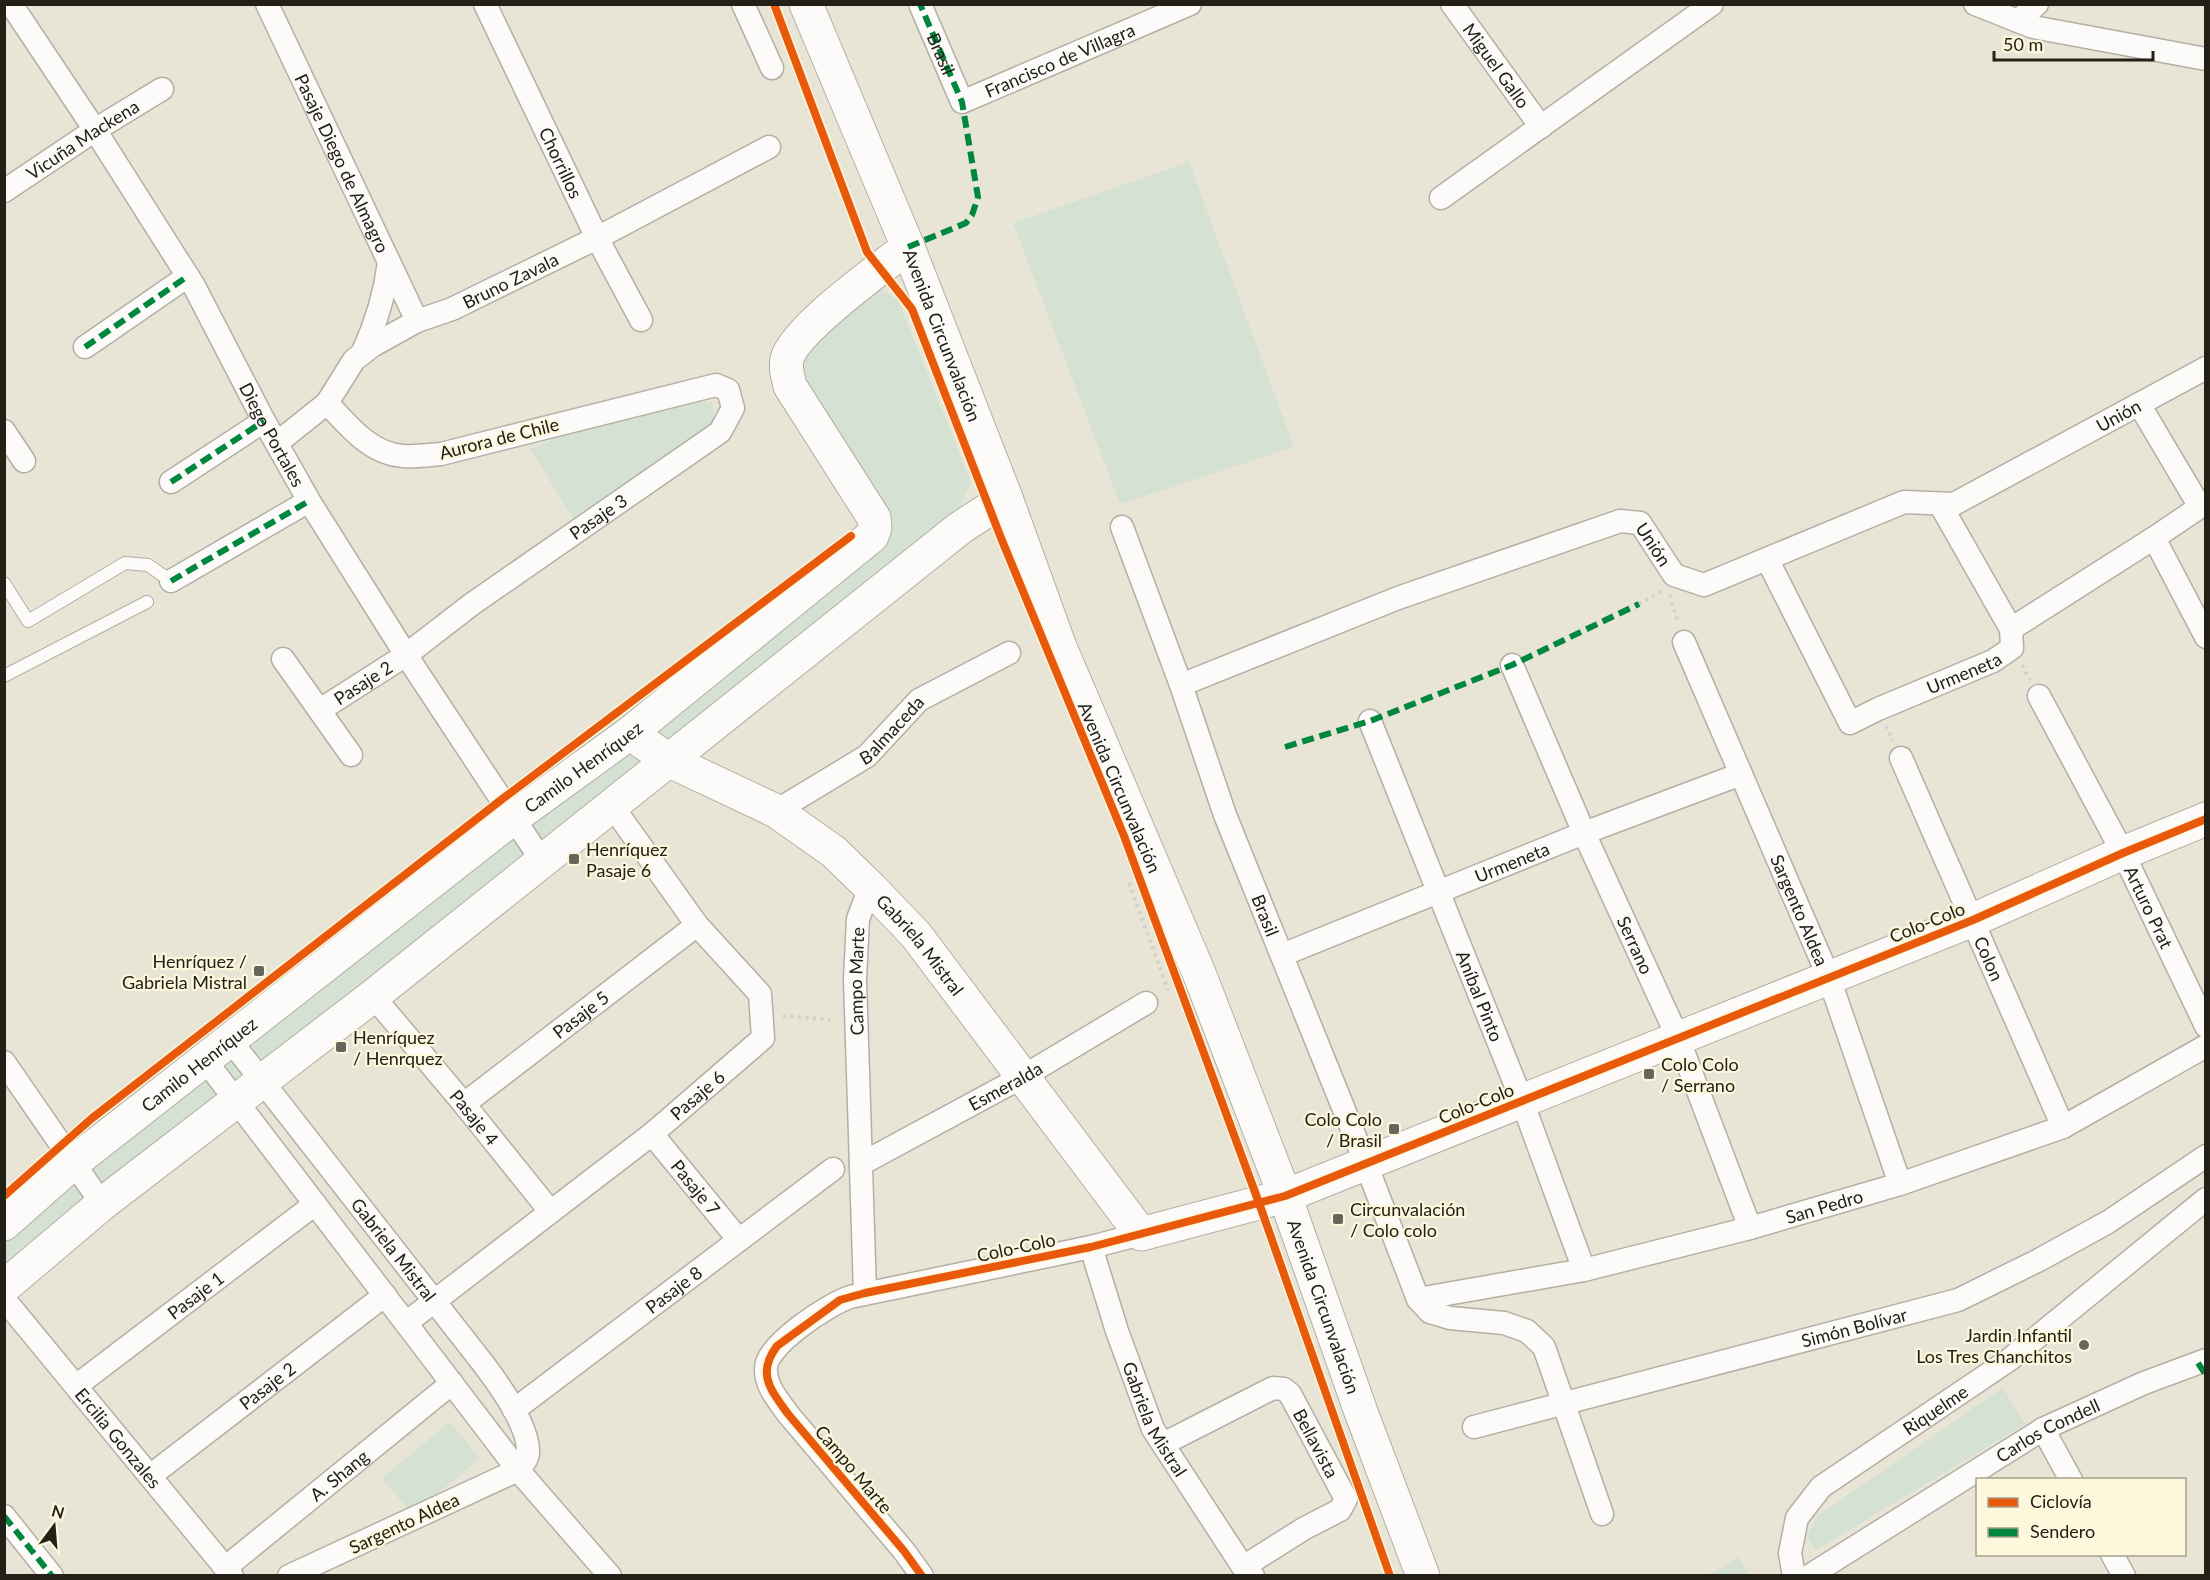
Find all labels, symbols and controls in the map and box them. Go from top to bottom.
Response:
street label: Francisco de Villagra [981,18,1138,102]
street label: Miguel Gallo [1458,19,1535,112]
scale bar [1994,24,2153,62]
street label: Brasil [923,29,960,78]
text: 50 m [2003,33,2043,55]
street label: Pasaje Diego de Almagro [290,70,394,256]
street label: Vicuña Mackena [22,95,143,184]
street label: Chorrillos [535,124,587,202]
street label: Avenida Circunvalación [899,245,986,424]
street label: Bruno Zavala [459,248,562,313]
street label: Diego Portales [235,379,310,491]
street label: Unión [2092,394,2145,436]
street label: Aurora de Chile [437,412,561,464]
street label: Pasaje 3 [565,489,631,544]
street label: Unión [1632,518,1676,570]
street label: Urmeneta [1923,648,2006,699]
street label: Pasaje 2 [330,656,396,709]
street label: Balmaceda [855,691,928,769]
street label: Avenida Circunvalación [1074,699,1166,876]
street label: Camilo Henríquez [520,717,647,817]
street label: Urmeneta [1471,837,1553,887]
place label: Henríquez Pasaje 6 [586,838,668,881]
street label: Sargento Aldea [1766,851,1833,969]
marker: Henríquez Pasaje 6 [567,852,581,866]
street label: Arturo Prat [2120,862,2178,952]
street label: Gabriela Mistral [872,890,969,1000]
street label: Brasil [1247,891,1284,939]
street label: Colo-Colo [1886,897,1968,947]
street label: Serrano [1613,912,1658,978]
street label: Campo Marte [844,926,869,1036]
street label: Colon [1970,933,2008,984]
street label: Aníbal Pinto [1452,947,1508,1045]
place label: Henríquez / Gabriela Mistral [122,950,247,993]
marker: Henríquez / Gabriela Mistral [252,964,266,978]
street label: Pasaje 5 [548,986,613,1043]
street label: Camilo Henríquez [137,1012,261,1116]
place label: Henríquez / Henrquez [353,1026,443,1069]
marker: Henríquez / Henrquez [334,1040,348,1054]
place label: Colo Colo / Serrano [1661,1053,1739,1096]
street label: Esmeralda [964,1057,1046,1115]
street label: Pasaje 6 [665,1065,729,1125]
marker: Colo Colo / Serrano [1642,1067,1656,1081]
street label: Colo-Colo [1435,1078,1517,1128]
street label: Pasaje 4 [445,1085,503,1149]
place label: Colo Colo / Brasil [1304,1108,1382,1151]
marker: Colo Colo / Brasil [1387,1122,1401,1136]
street label: Pasaje 7 [667,1155,725,1219]
street label: San Pedro [1783,1184,1865,1228]
street label: Gabriela Mistral [347,1193,441,1306]
place label: Circunvalación / Colo colo [1350,1198,1465,1241]
marker: Circunvalación / Colo colo [1331,1212,1345,1226]
street label: Avenida Circunvalación [1283,1216,1365,1397]
street label: Colo-Colo [975,1228,1057,1266]
street label: Pasaje 8 [641,1261,706,1318]
street label: Pasaje 1 [163,1267,228,1324]
street label: Simón Bolívar [1799,1303,1910,1352]
place label: Jardin Infantil Los Tres Chanchitos [1916,1324,2072,1367]
marker: Jardin Infantil Los Tres Chanchitos [2077,1338,2091,1352]
street label: Pasaje 2 [235,1357,300,1414]
street label: Gabriela Mistral [1118,1359,1192,1480]
street label: Riquelme [1898,1380,1972,1440]
street label: Ercilia Gonzales [71,1383,166,1493]
street label: Carlos Condell [1992,1394,2103,1467]
street label: Bellavista [1289,1405,1344,1481]
street label: Campo Marte [811,1420,897,1518]
street label: A. Shang [305,1445,373,1505]
legend [1976,1478,2186,1556]
street label: Sargento Aldea [345,1488,463,1558]
text: Ciclovía [2030,1490,2092,1512]
north arrow [24,1496,84,1556]
text: N [50,1500,67,1522]
text: Sendero [2030,1520,2095,1542]

